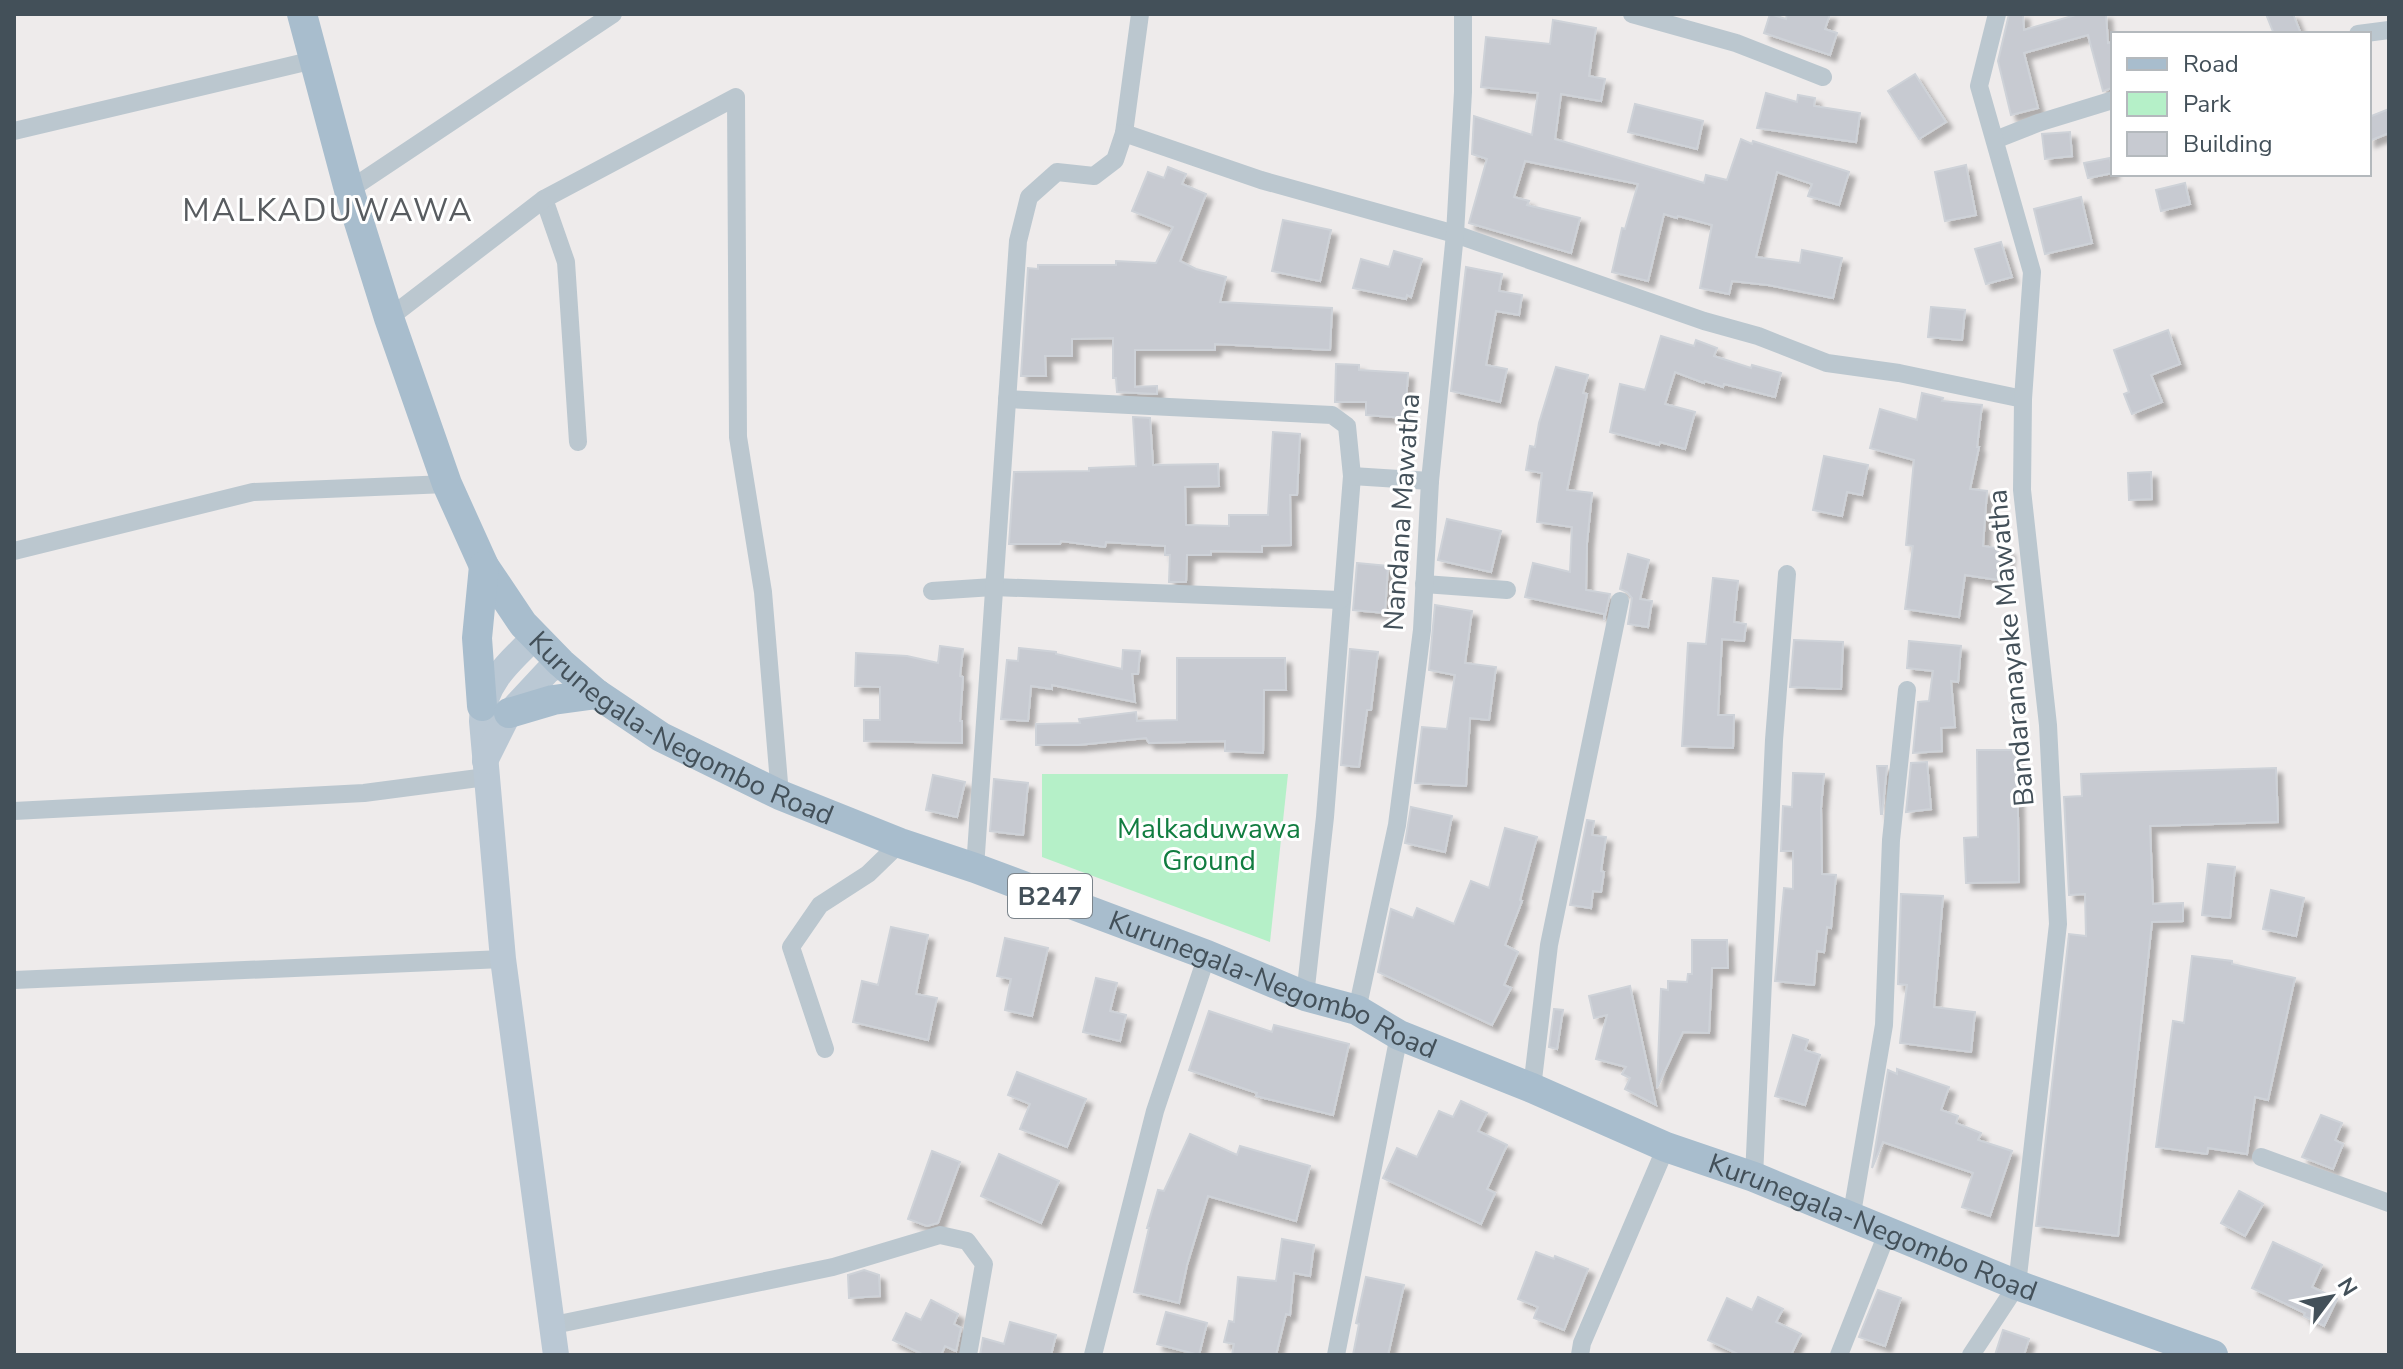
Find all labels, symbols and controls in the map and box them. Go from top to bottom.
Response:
legend [2111,32,2371,176]
text: Road [2183,48,2239,80]
text: Park [2183,88,2232,120]
text: Building [2183,128,2273,160]
district label: MALKADUWAWA [182,189,474,232]
street label: Nandana Mawatha [1375,392,1429,632]
street label: Bandaranayake Mawatha [1978,488,2044,808]
street label: Kurunegala-Negombo Road [520,623,839,835]
park label: Malkaduwawa Ground [1117,810,1301,880]
road number: B247 [1008,874,1092,918]
street label: Kurunegala-Negombo Road [1103,902,1442,1068]
street label: Kurunegala-Negombo Road [1703,1145,2042,1311]
north arrow [2291,1257,2371,1337]
text: N [2330,1272,2364,1302]

